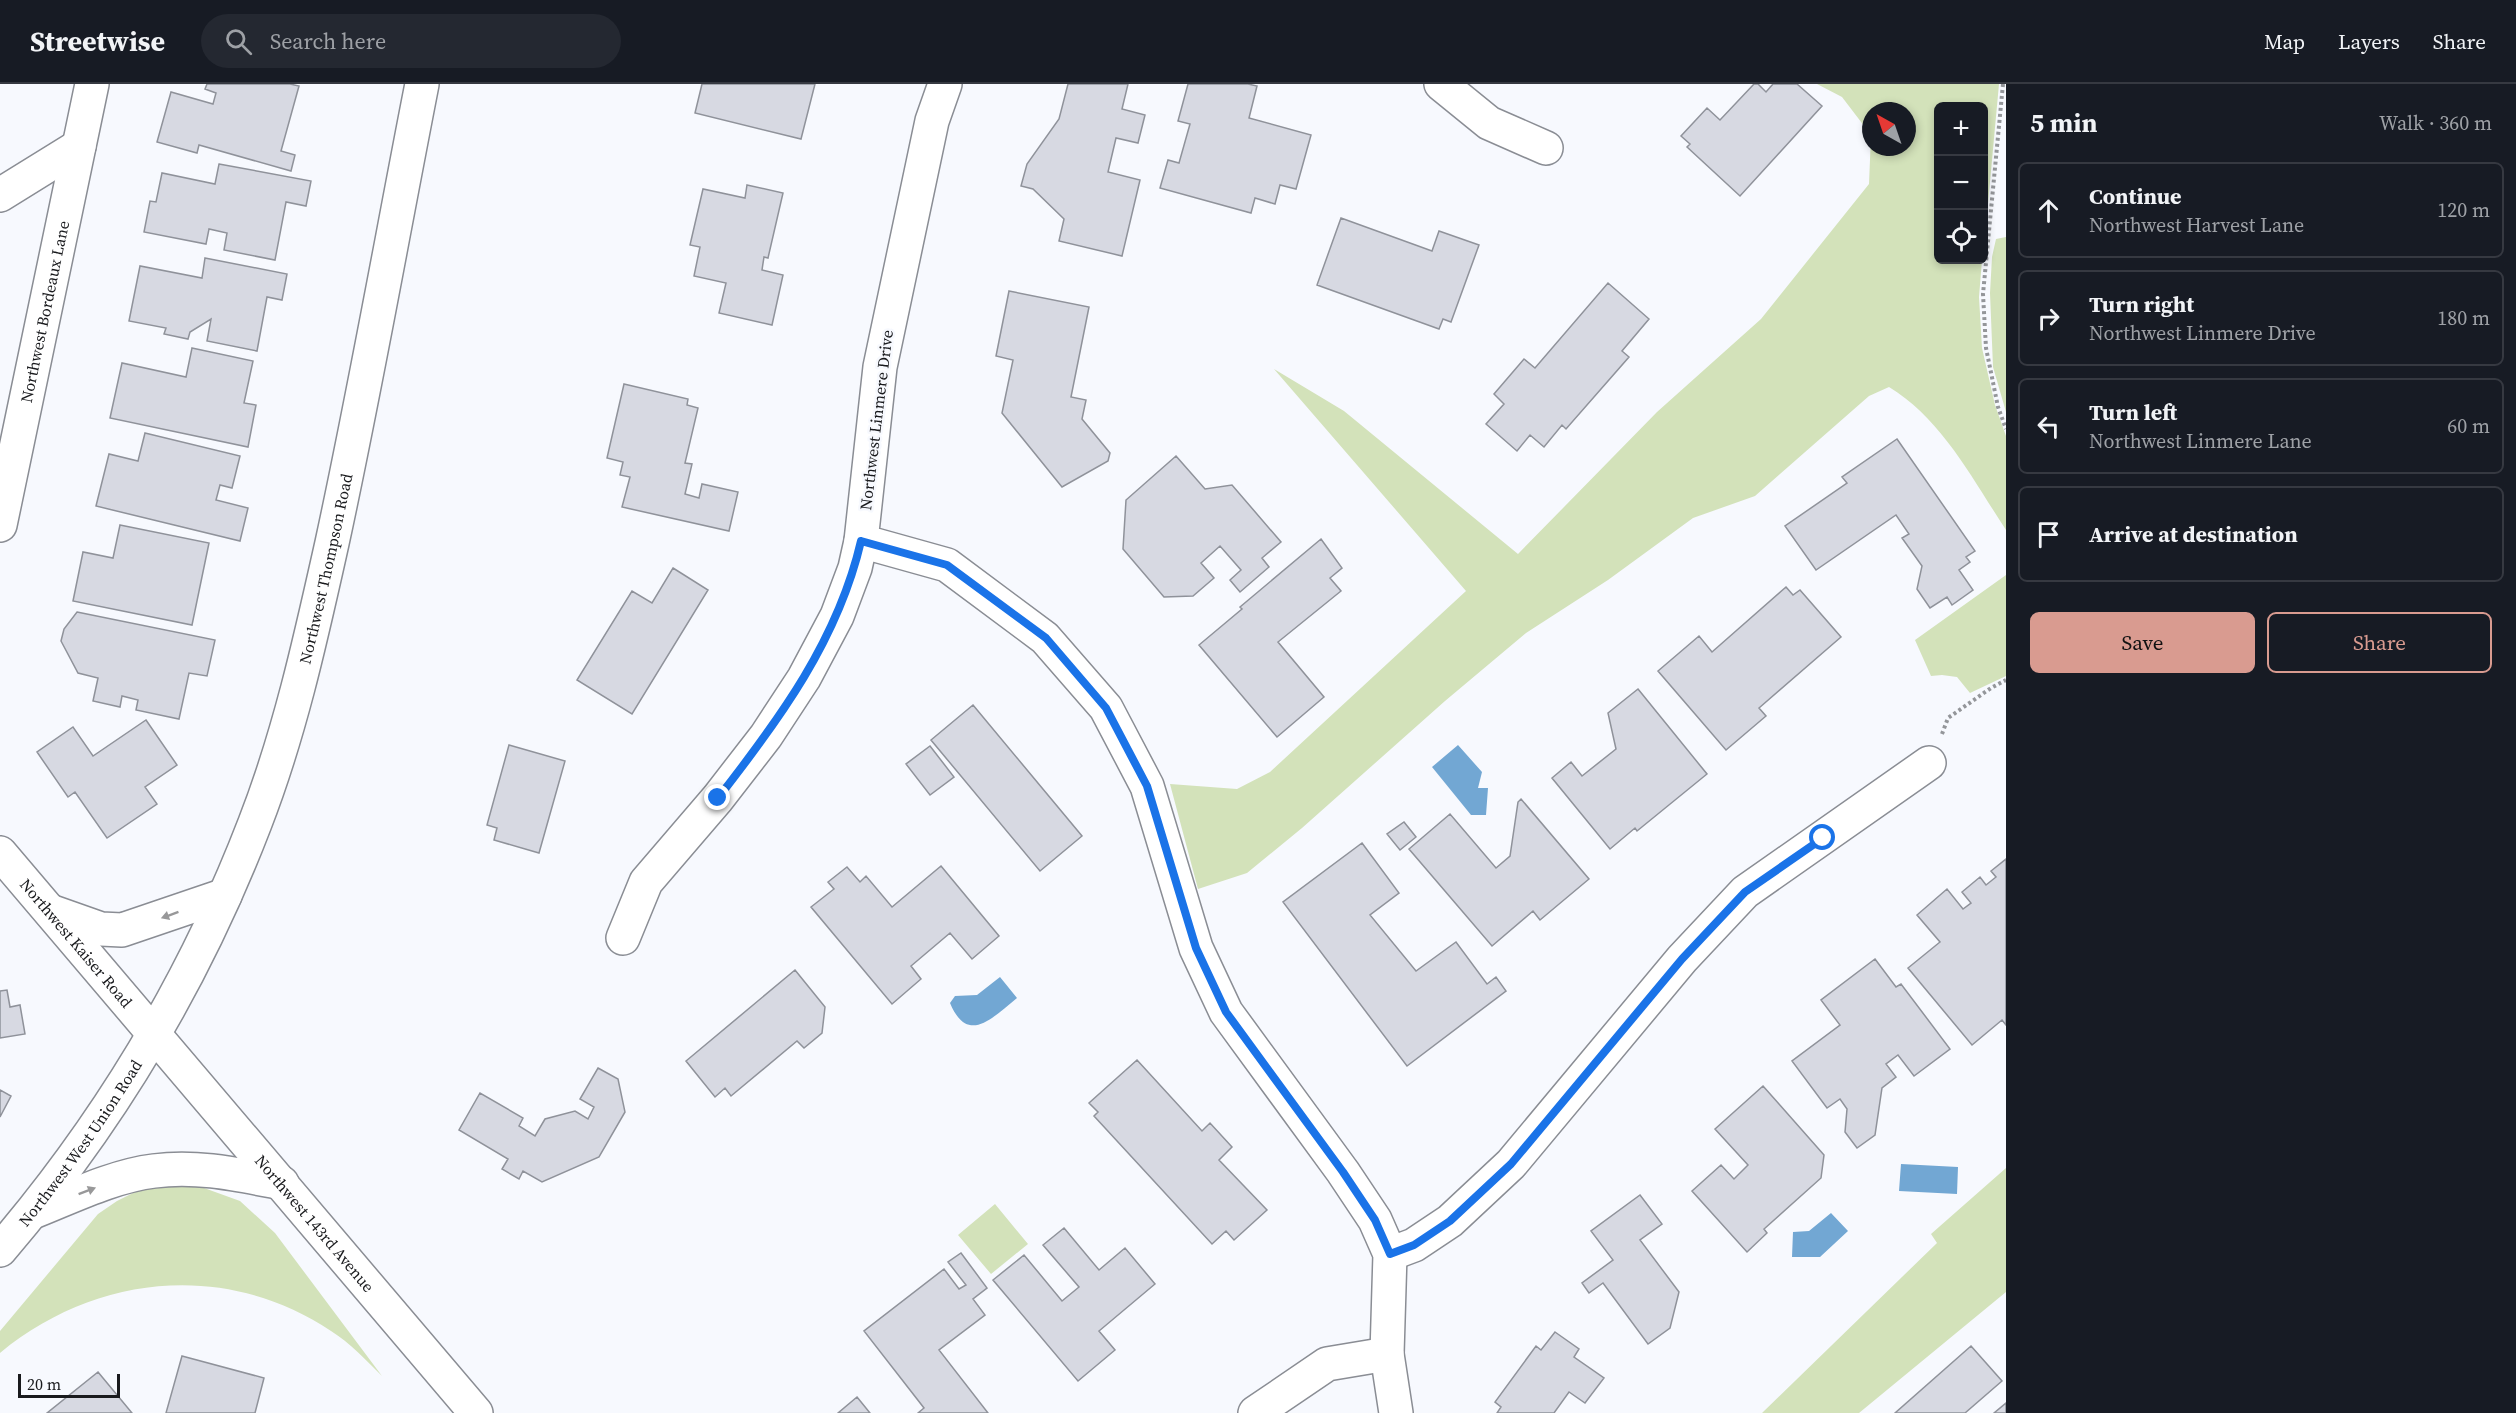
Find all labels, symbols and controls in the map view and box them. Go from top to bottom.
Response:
search box [201,14,621,68]
text: Streetwise [30,22,165,60]
icon: search [222,25,255,58]
text: Search here [270,26,386,56]
text: Map [2264,27,2305,56]
text: Layers [2338,27,2400,56]
text: Share [2433,27,2486,56]
north arrow [1862,102,1916,156]
map controls [1934,102,1988,264]
button: + [1934,102,1988,156]
text: 5 min [2030,105,2097,141]
text: Walk · 360 m [2379,109,2492,137]
button: − [1934,156,1988,210]
text: Continue [2089,181,2182,211]
icon: ahead [2032,194,2065,227]
text: 120 m [2437,196,2490,224]
button: locate [1934,210,1988,264]
text: Northwest Harvest Lane [2089,211,2304,239]
street label: Northwest Bordeaux Lane [15,219,74,405]
text: Turn right [2089,289,2194,319]
icon: right [2032,302,2065,335]
text: 180 m [2437,304,2490,332]
text: Northwest Linmere Drive [2089,319,2316,347]
street label: Northwest Linmere Drive [854,329,898,511]
text: Turn left [2089,397,2177,427]
icon: left [2032,410,2065,443]
text: 60 m [2447,412,2490,440]
text: Northwest Linmere Lane [2089,427,2312,455]
street label: Northwest Thompson Road [293,471,357,666]
icon: arrive [2032,518,2065,551]
text: Arrive at destination [2089,519,2298,549]
button: Save [2030,612,2255,673]
button: Share [2267,612,2492,673]
route end [704,784,730,810]
route start [1809,824,1835,850]
street label: Northwest Kaiser Road [15,874,138,1012]
one-way arrow [161,910,179,920]
street label: Northwest West Union Road [13,1055,147,1231]
street label: Northwest 143rd Avenue [250,1150,379,1297]
one-way arrow [78,1186,96,1195]
scale bar [18,1371,120,1398]
text: 20 m [27,1373,61,1395]

